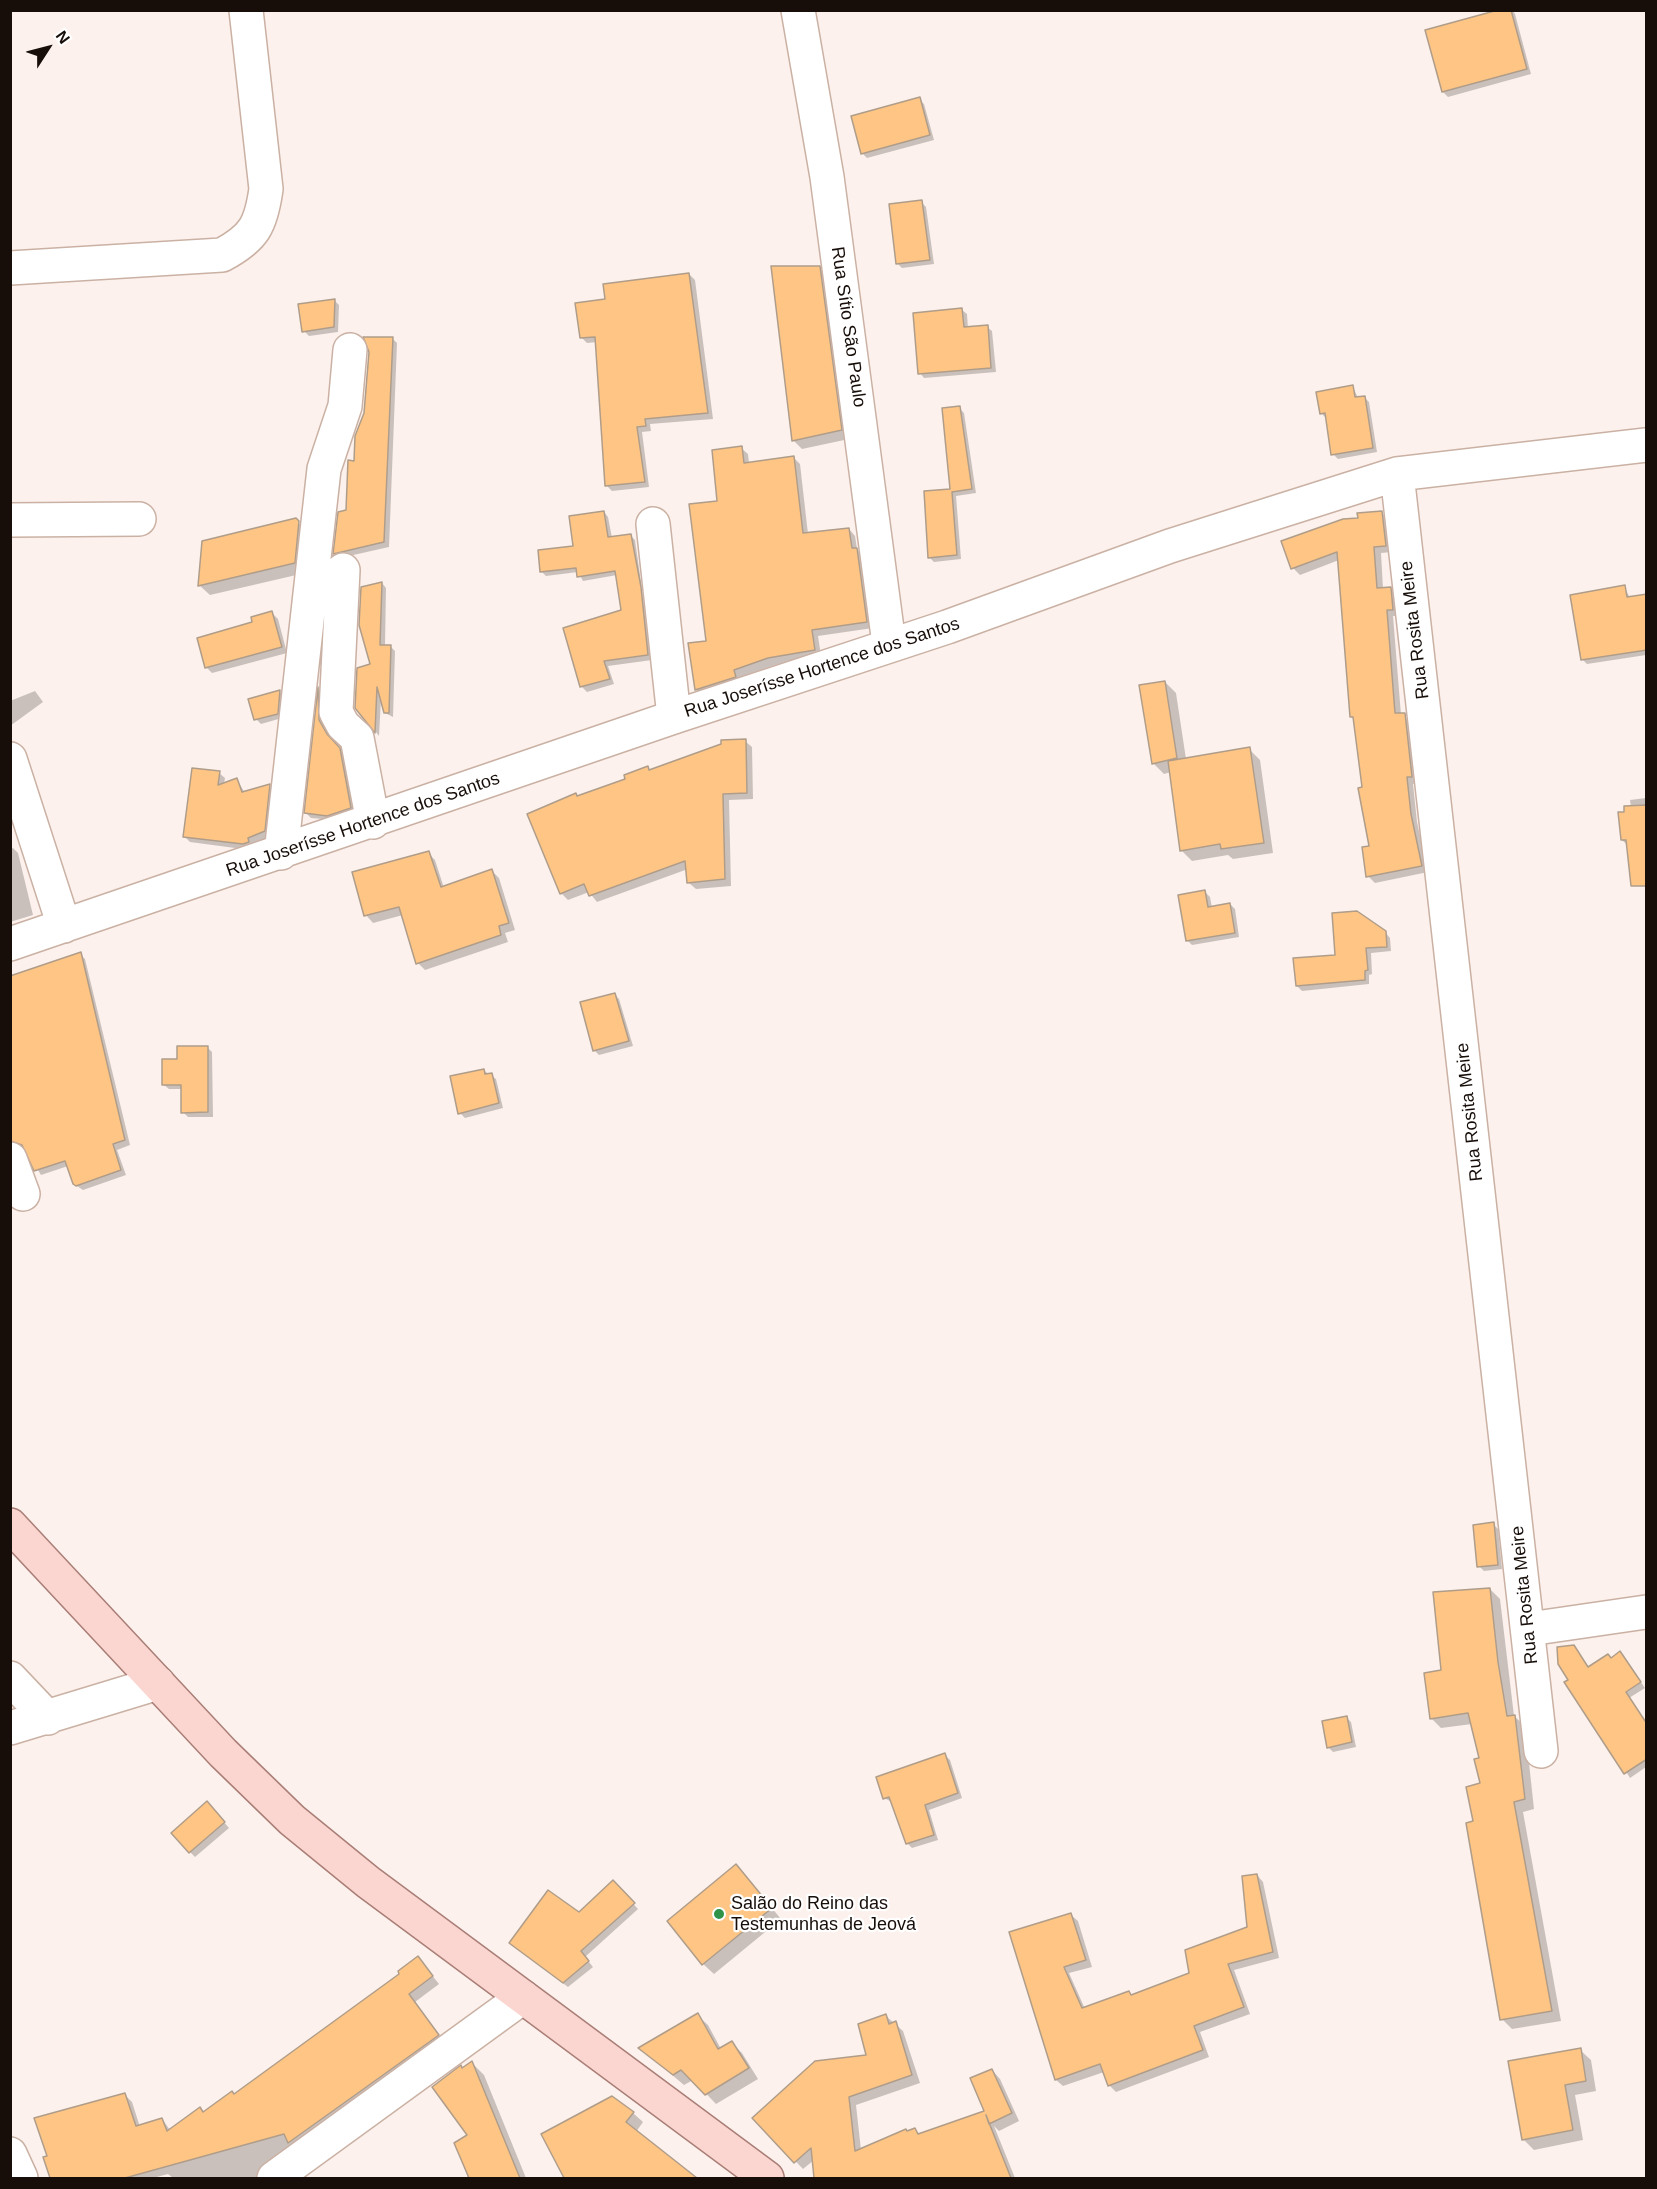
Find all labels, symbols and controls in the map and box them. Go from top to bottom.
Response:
north arrow [18,18,78,78]
text: N [53,27,73,47]
street label: Rua Sítio São Paulo [826,245,870,409]
street label: Rua Rosita Meire [1396,560,1434,700]
street label: Rua Joserísse Hortence dos Santos [682,613,962,723]
street label: Rua Joserísse Hortence dos Santos [223,768,503,882]
street label: Rua Rosita Meire [1452,1042,1488,1182]
street label: Rua Rosita Meire [1507,1525,1543,1665]
place label: Salão do Reino das Testemunhas de Jeová [731,1893,916,1936]
marker: Salão do Reino das Testemunhas de Jeová [712,1907,726,1921]

